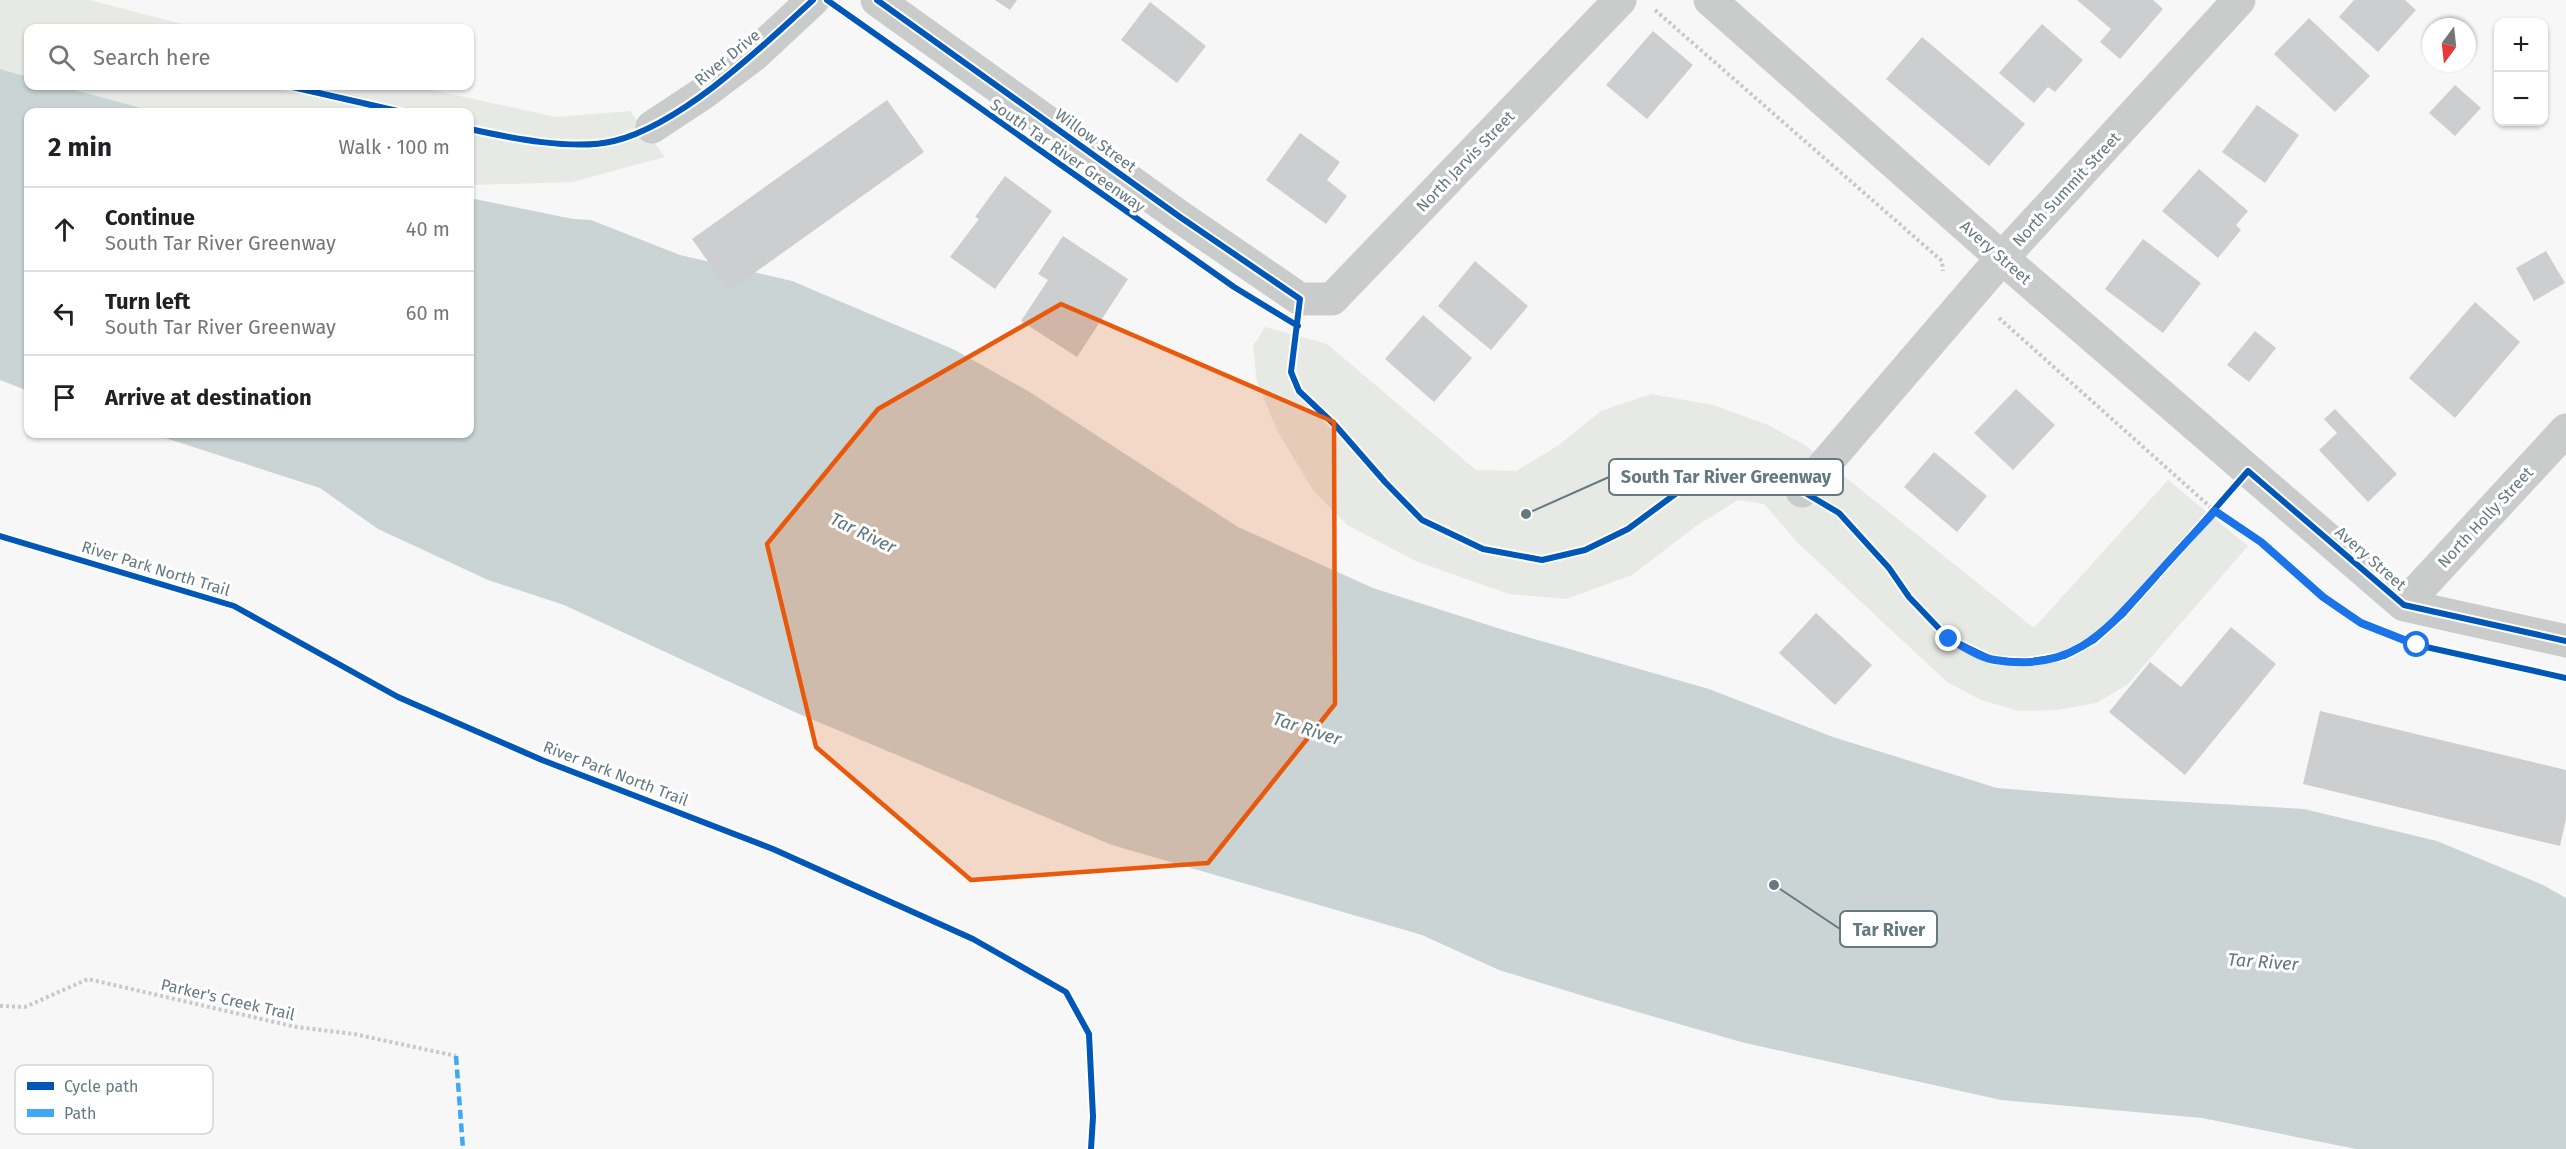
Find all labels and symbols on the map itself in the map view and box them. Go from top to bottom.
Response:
north arrow [2422,18,2476,72]
street label: River Drive [691,25,764,90]
street label: South Tar River Greenway [987,95,1149,216]
street label: Willow Street [1051,105,1140,176]
street label: North Jarvis Street [1412,107,1519,216]
street label: North Summit Street [2009,128,2124,250]
street label: Avery Street [1956,217,2035,288]
callout: South Tar River Greenway [1609,459,1843,495]
street label: North Holly Street [2434,463,2537,572]
text: South Tar River Greenway [1621,466,1832,488]
water label: Tar River [826,508,901,559]
street label: Avery Street [2331,523,2410,594]
street label: River Park North Trail [79,537,233,600]
route end [1935,625,1961,651]
route start [2403,631,2429,657]
water label: Tar River [1270,708,1345,751]
street label: River Park North Trail [541,737,691,810]
callout: Tar River [1840,911,1937,947]
text: Tar River [1853,919,1926,941]
water label: Tar River [2227,949,2300,976]
street label: Parker's Creek Trail [159,975,297,1024]
legend [15,1065,213,1134]
text: Cycle path [64,1077,138,1096]
text: Path [64,1104,96,1123]

